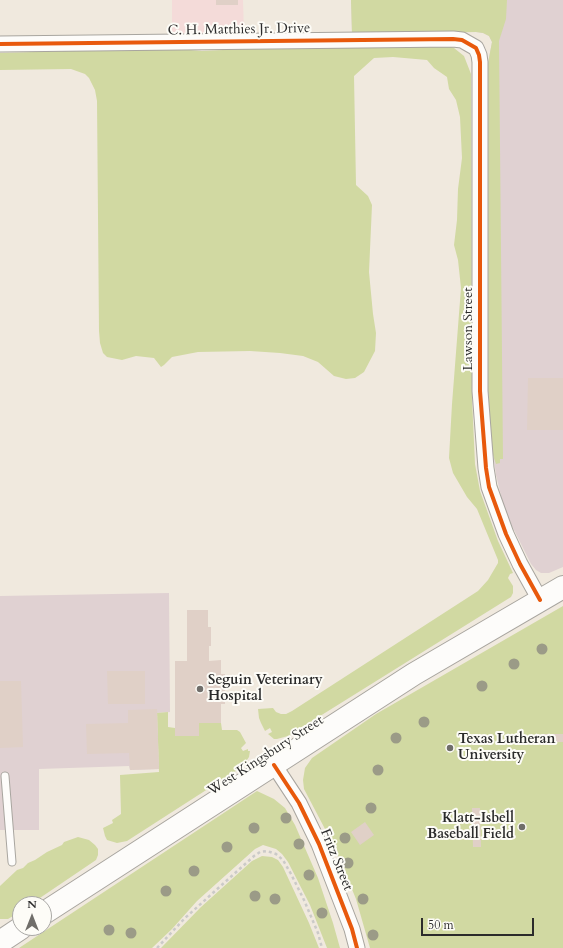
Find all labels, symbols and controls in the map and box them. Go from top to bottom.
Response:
street label: C. H. Matthies Jr. Drive [168,20,310,40]
street label: Lawson Street [461,287,477,371]
place label: Seguin Veterinary Hospital [208,673,323,706]
marker: Seguin Veterinary Hospital [195,684,205,694]
street label: West Kingsbury Street [205,712,327,800]
place label: Texas Lutheran University [458,732,555,764]
marker: Texas Lutheran University [445,743,455,753]
place label: Klatt-Isbell Baseball Field [427,811,514,844]
marker: Klatt-Isbell Baseball Field [517,822,527,832]
street label: Fritz Street [316,827,356,893]
north arrow [12,896,52,936]
text: N [27,897,37,912]
scale bar [423,910,536,936]
text: 50 m [428,917,454,933]

